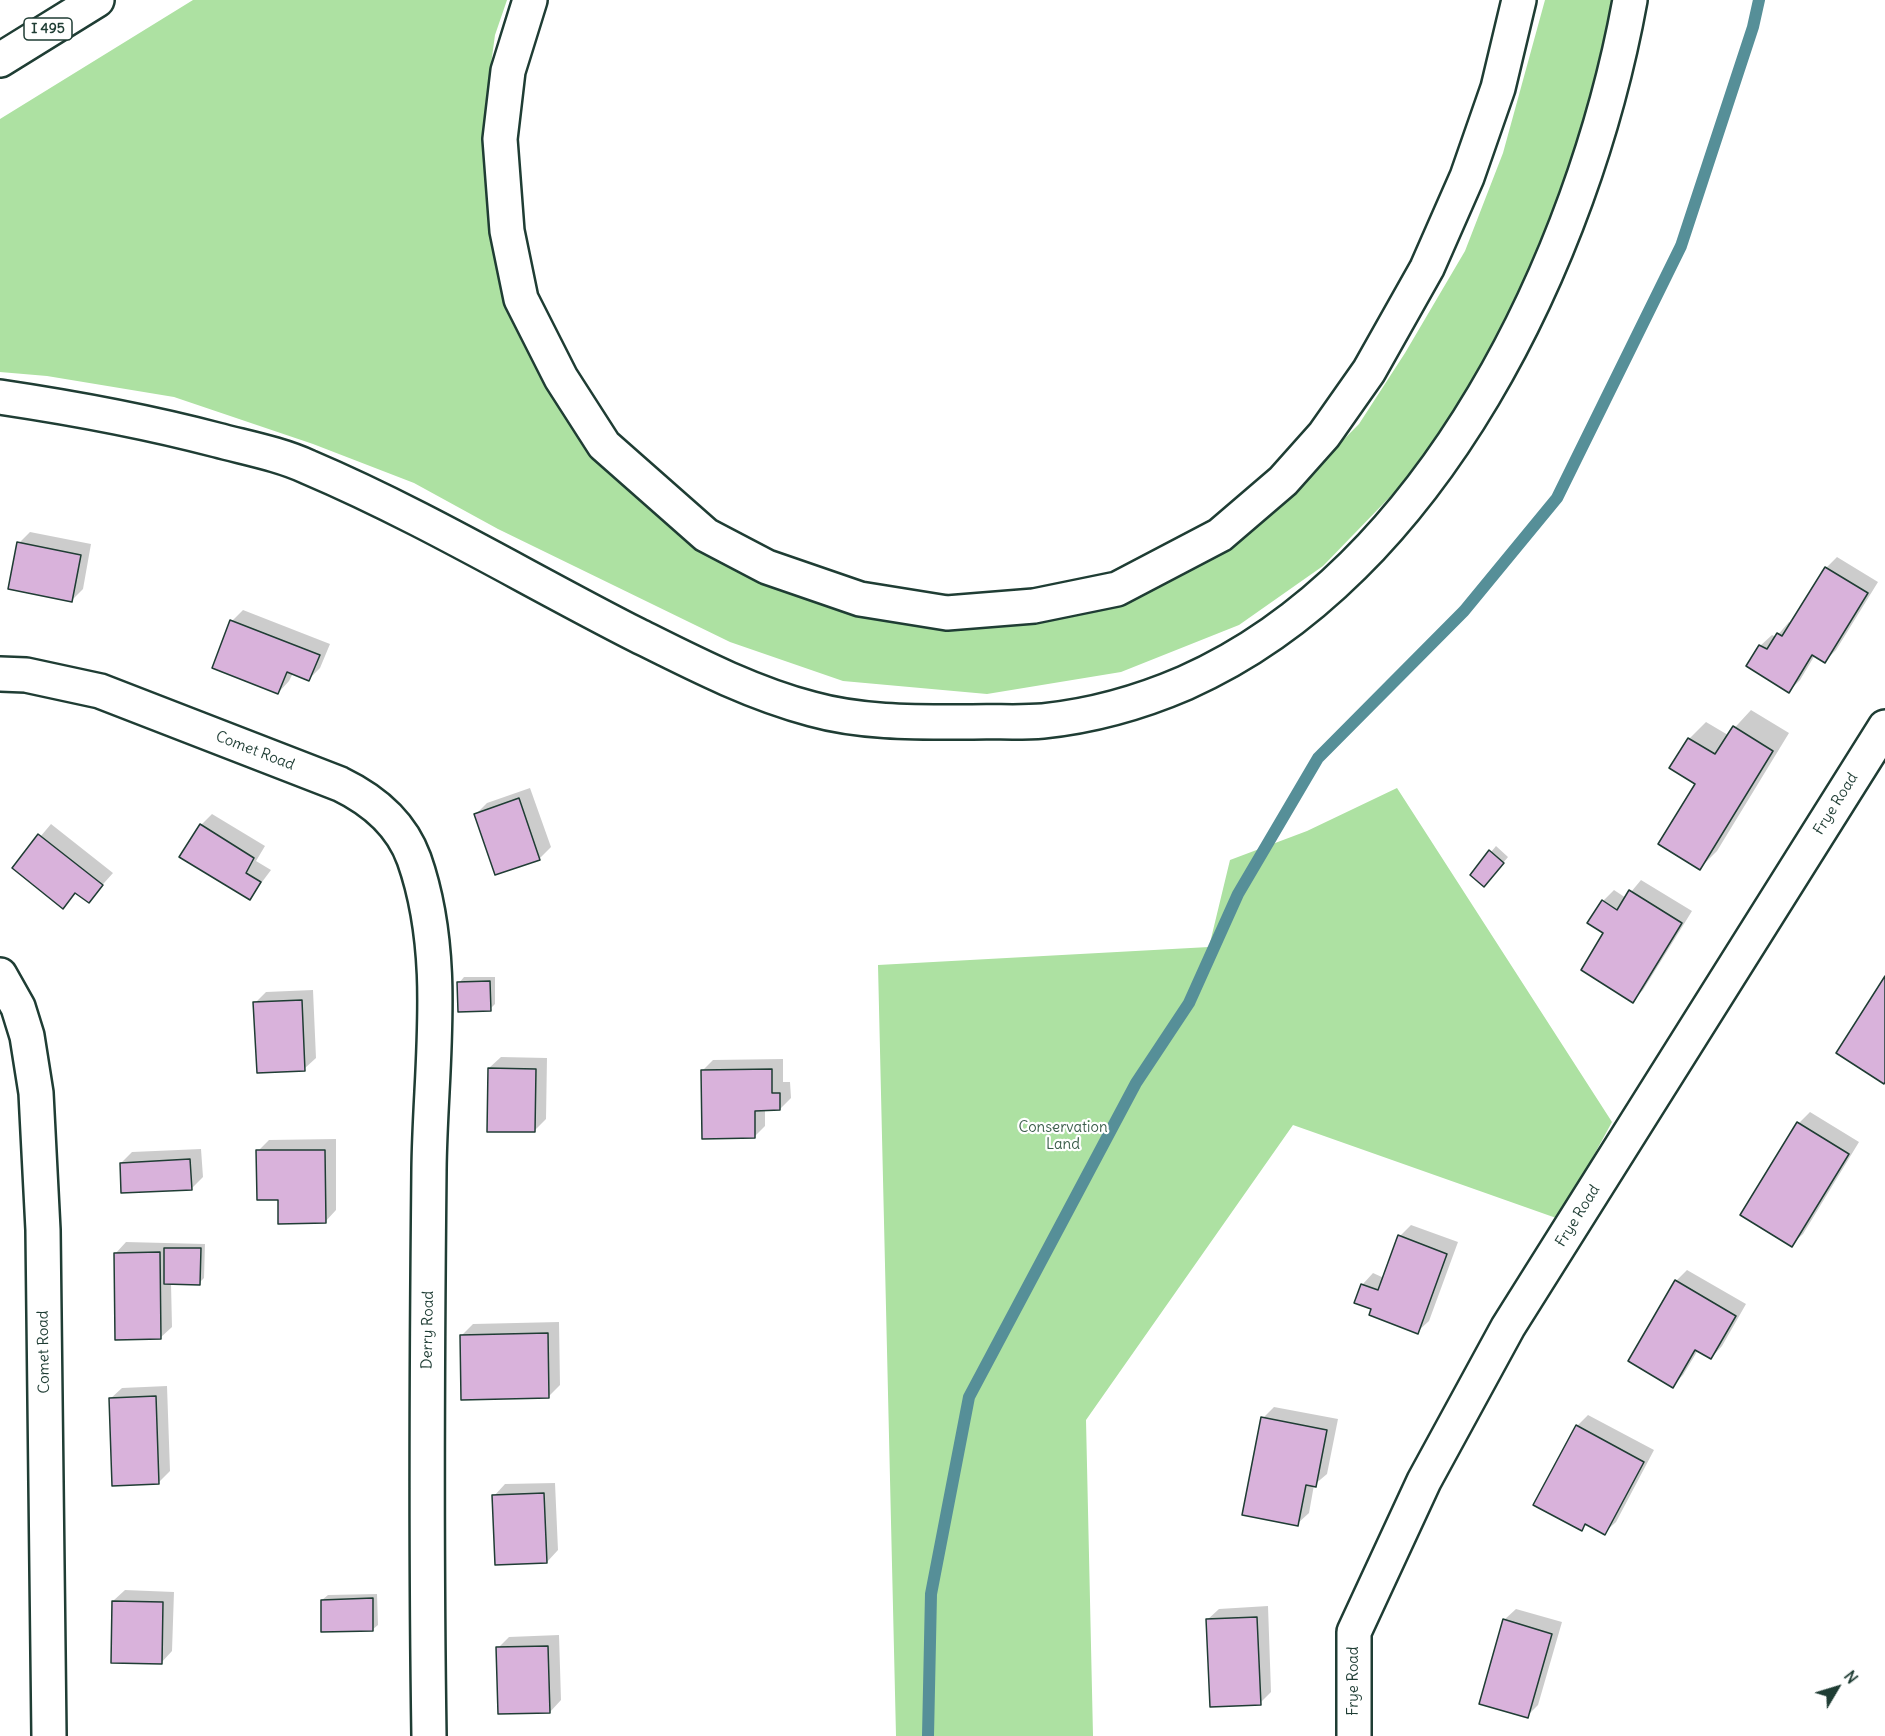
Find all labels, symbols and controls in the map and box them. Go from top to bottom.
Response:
road number: I 495 [24,18,72,40]
street label: Comet Road [213,728,297,774]
street label: Frye Road [1810,770,1862,838]
park label: Conservation Land [1018,1119,1108,1154]
street label: Frye Road [1552,1182,1604,1250]
street label: Derry Road [418,1291,438,1369]
street label: Comet Road [34,1310,54,1394]
street label: Frye Road [1345,1646,1363,1716]
north arrow [1807,1658,1867,1718]
text: N [1840,1666,1862,1687]

